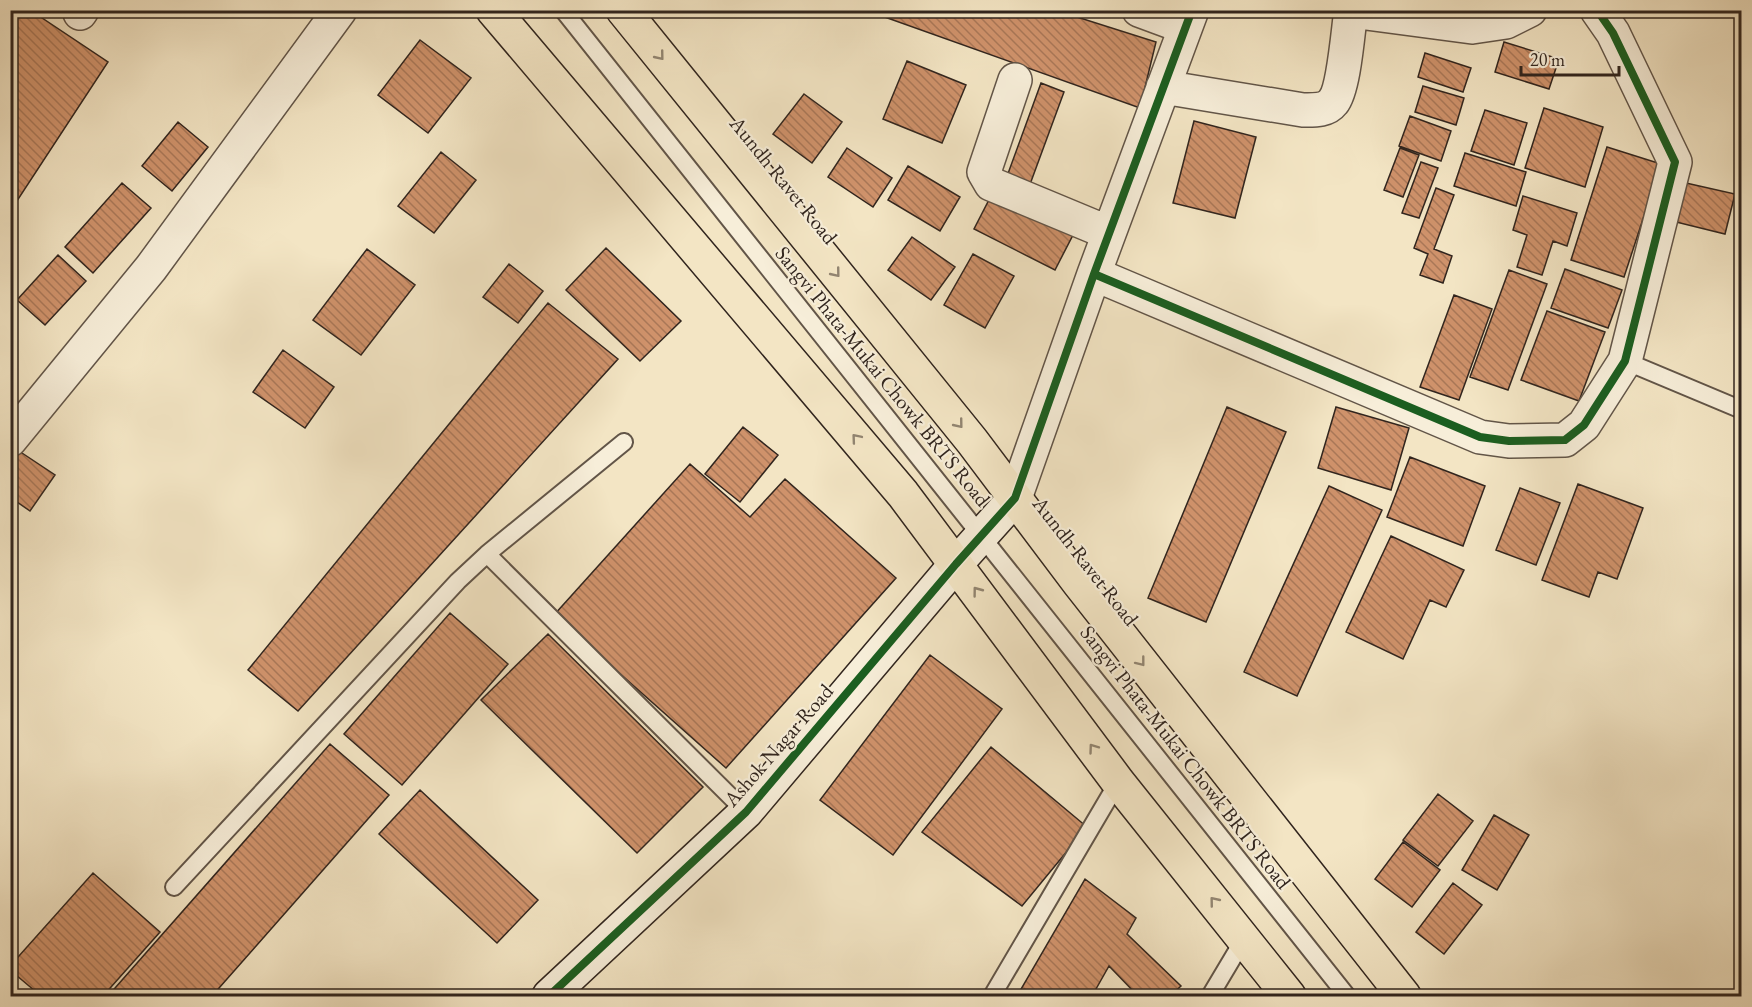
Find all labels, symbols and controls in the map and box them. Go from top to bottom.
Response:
scale bar [1521,39,1618,77]
text: 20 m [1530,48,1565,71]
one-way arrow [653,49,664,60]
street label: Aundh Ravet Road [724,110,844,250]
street label: Sangvi Phata-Mukai Chowk BRTS Road [769,240,997,512]
one-way arrow [828,266,839,277]
one-way arrow [951,417,962,428]
one-way arrow [852,434,863,445]
street label: Aundh Ravet Road [1026,490,1145,631]
one-way arrow [973,587,984,598]
street label: Sangvi Phata-Mukai Chowk BRTS Road [1075,620,1298,895]
one-way arrow [1134,655,1145,666]
street label: Ashok Nagar Road [717,678,839,813]
one-way arrow [1089,744,1100,755]
one-way arrow [1210,897,1221,908]

